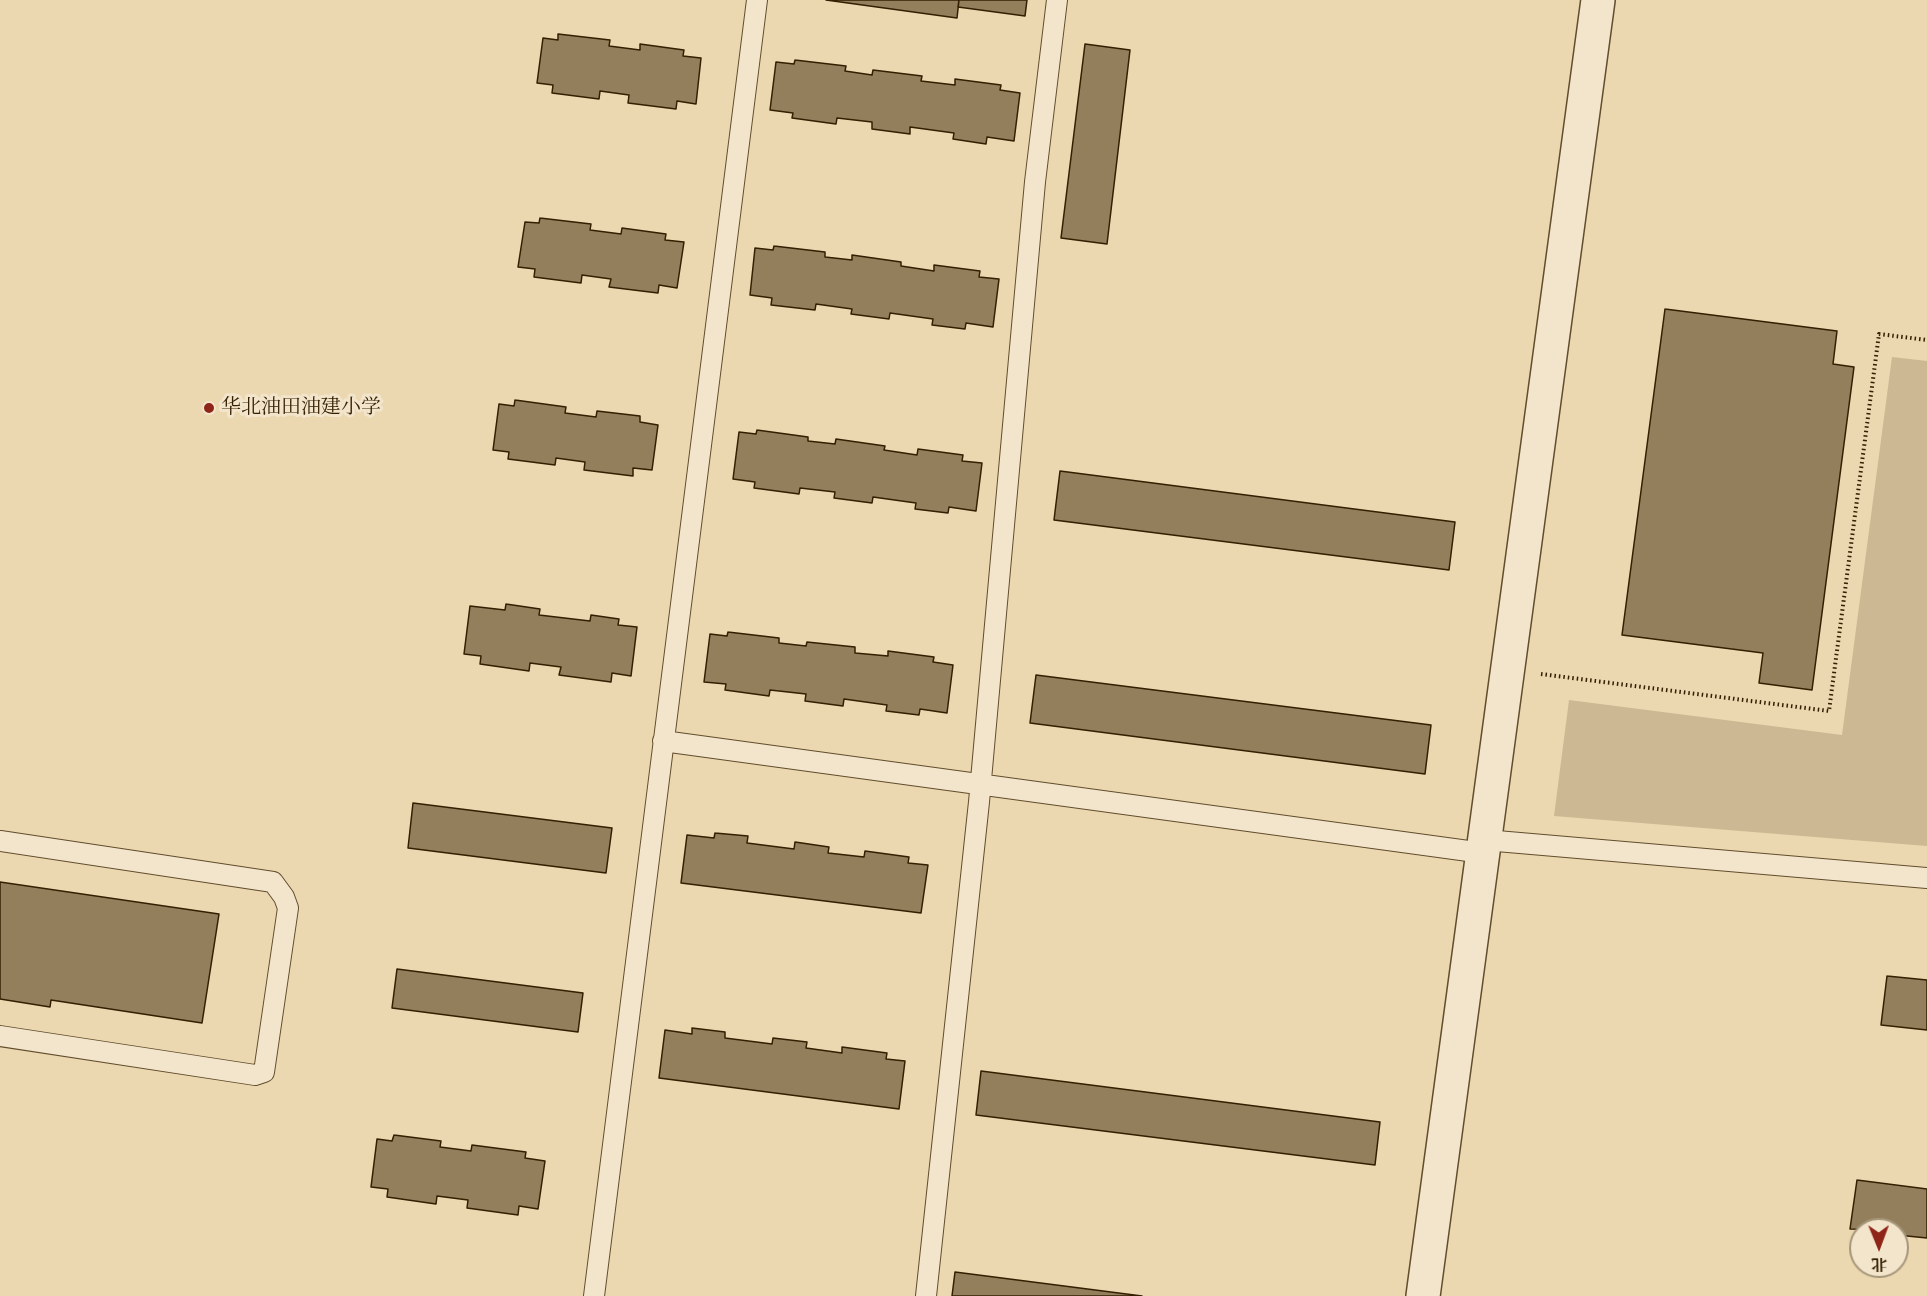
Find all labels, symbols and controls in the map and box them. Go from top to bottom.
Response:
place label: 华北油田油建小学 [221,396,381,420]
marker: 华北油田油建小学 [202,401,216,415]
north arrow [1849,1218,1909,1278]
text: 北 [1871,1253,1887,1275]

